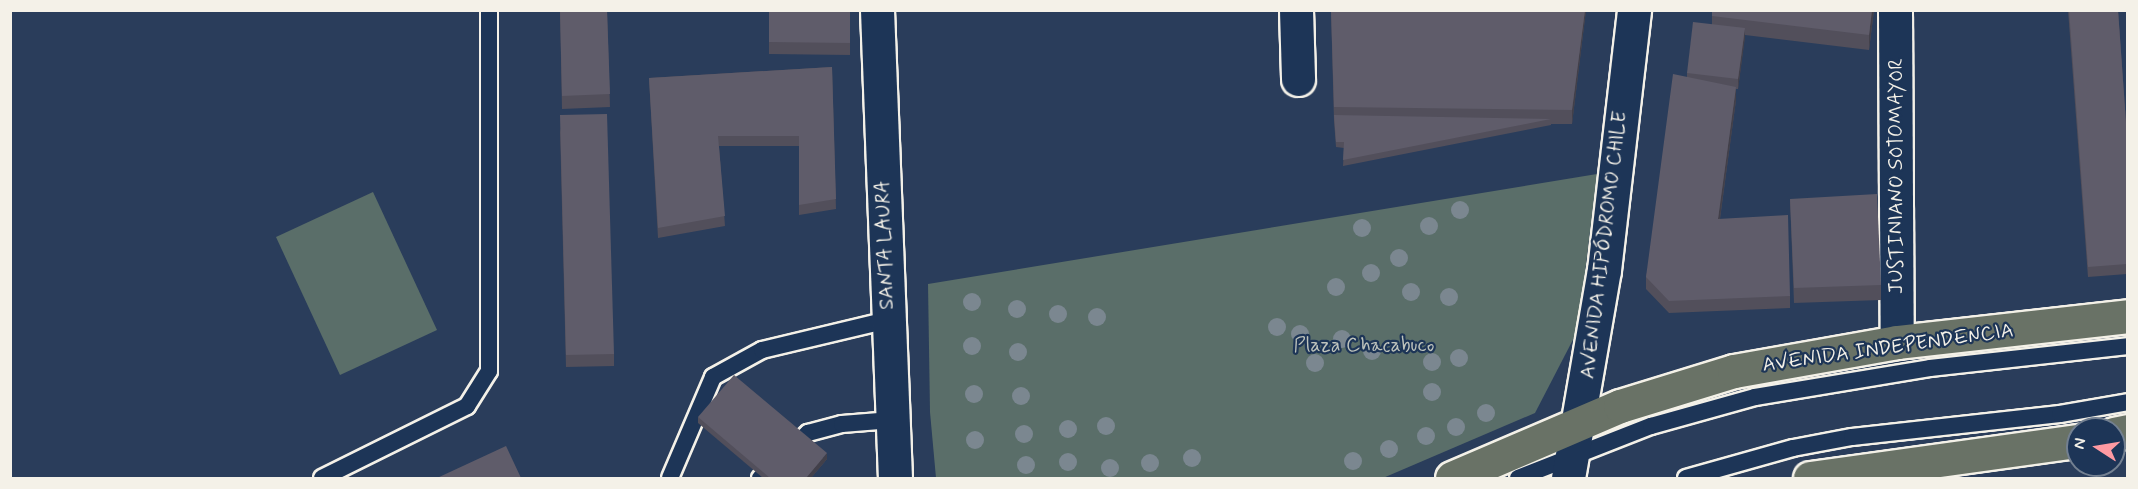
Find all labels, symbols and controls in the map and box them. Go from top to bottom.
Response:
street label: JUSTINIANO SOTOMAYOR [1884,56,1908,296]
street label: AVENIDA HIPÓDROMO CHILE [1575,107,1633,383]
street label: SANTA LAURA [871,180,899,310]
street label: AVENIDA INDEPENDENCIA [1759,318,2017,378]
park label: Plaza Chacabuco [1292,333,1436,357]
north arrow [2066,417,2126,477]
text: N [2068,436,2091,451]

